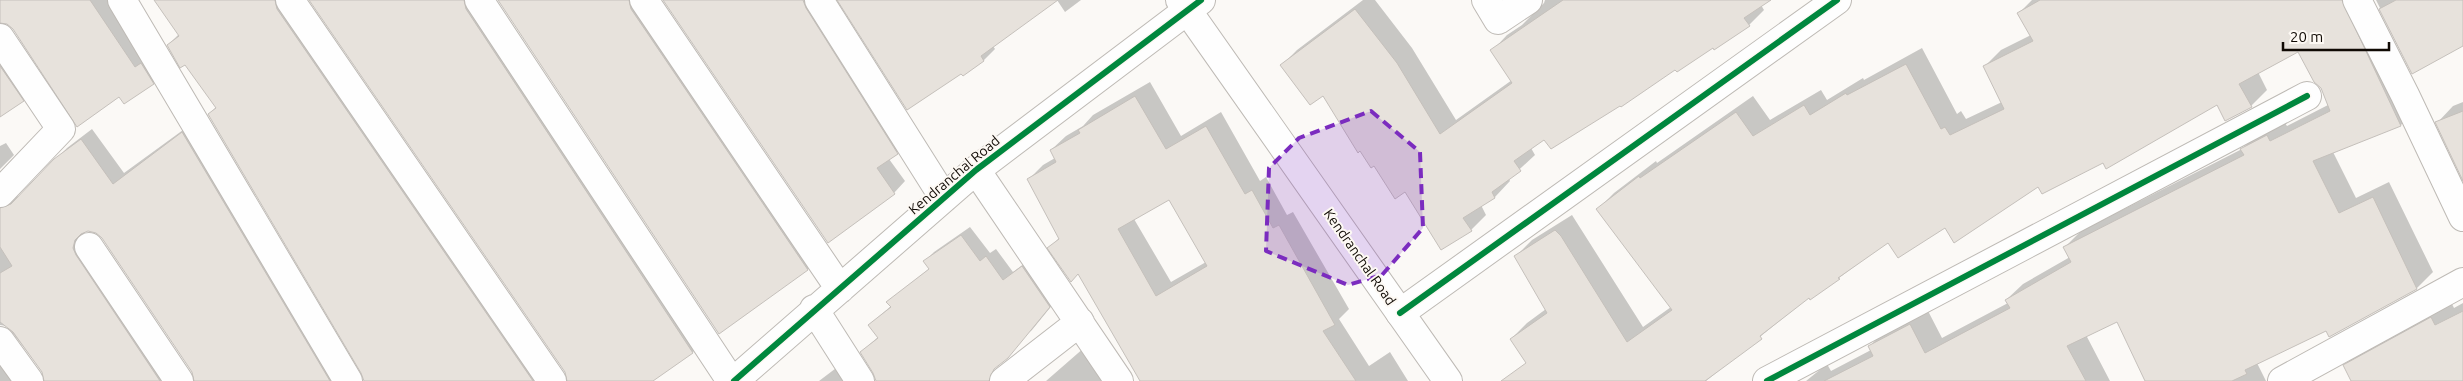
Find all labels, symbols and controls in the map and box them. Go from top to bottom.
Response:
scale bar [2283,20,2389,52]
text: 20 m [2290,28,2323,45]
street label: Kendranchal Road [905,132,1003,218]
street label: Kendranchal Road [1321,206,1399,308]

